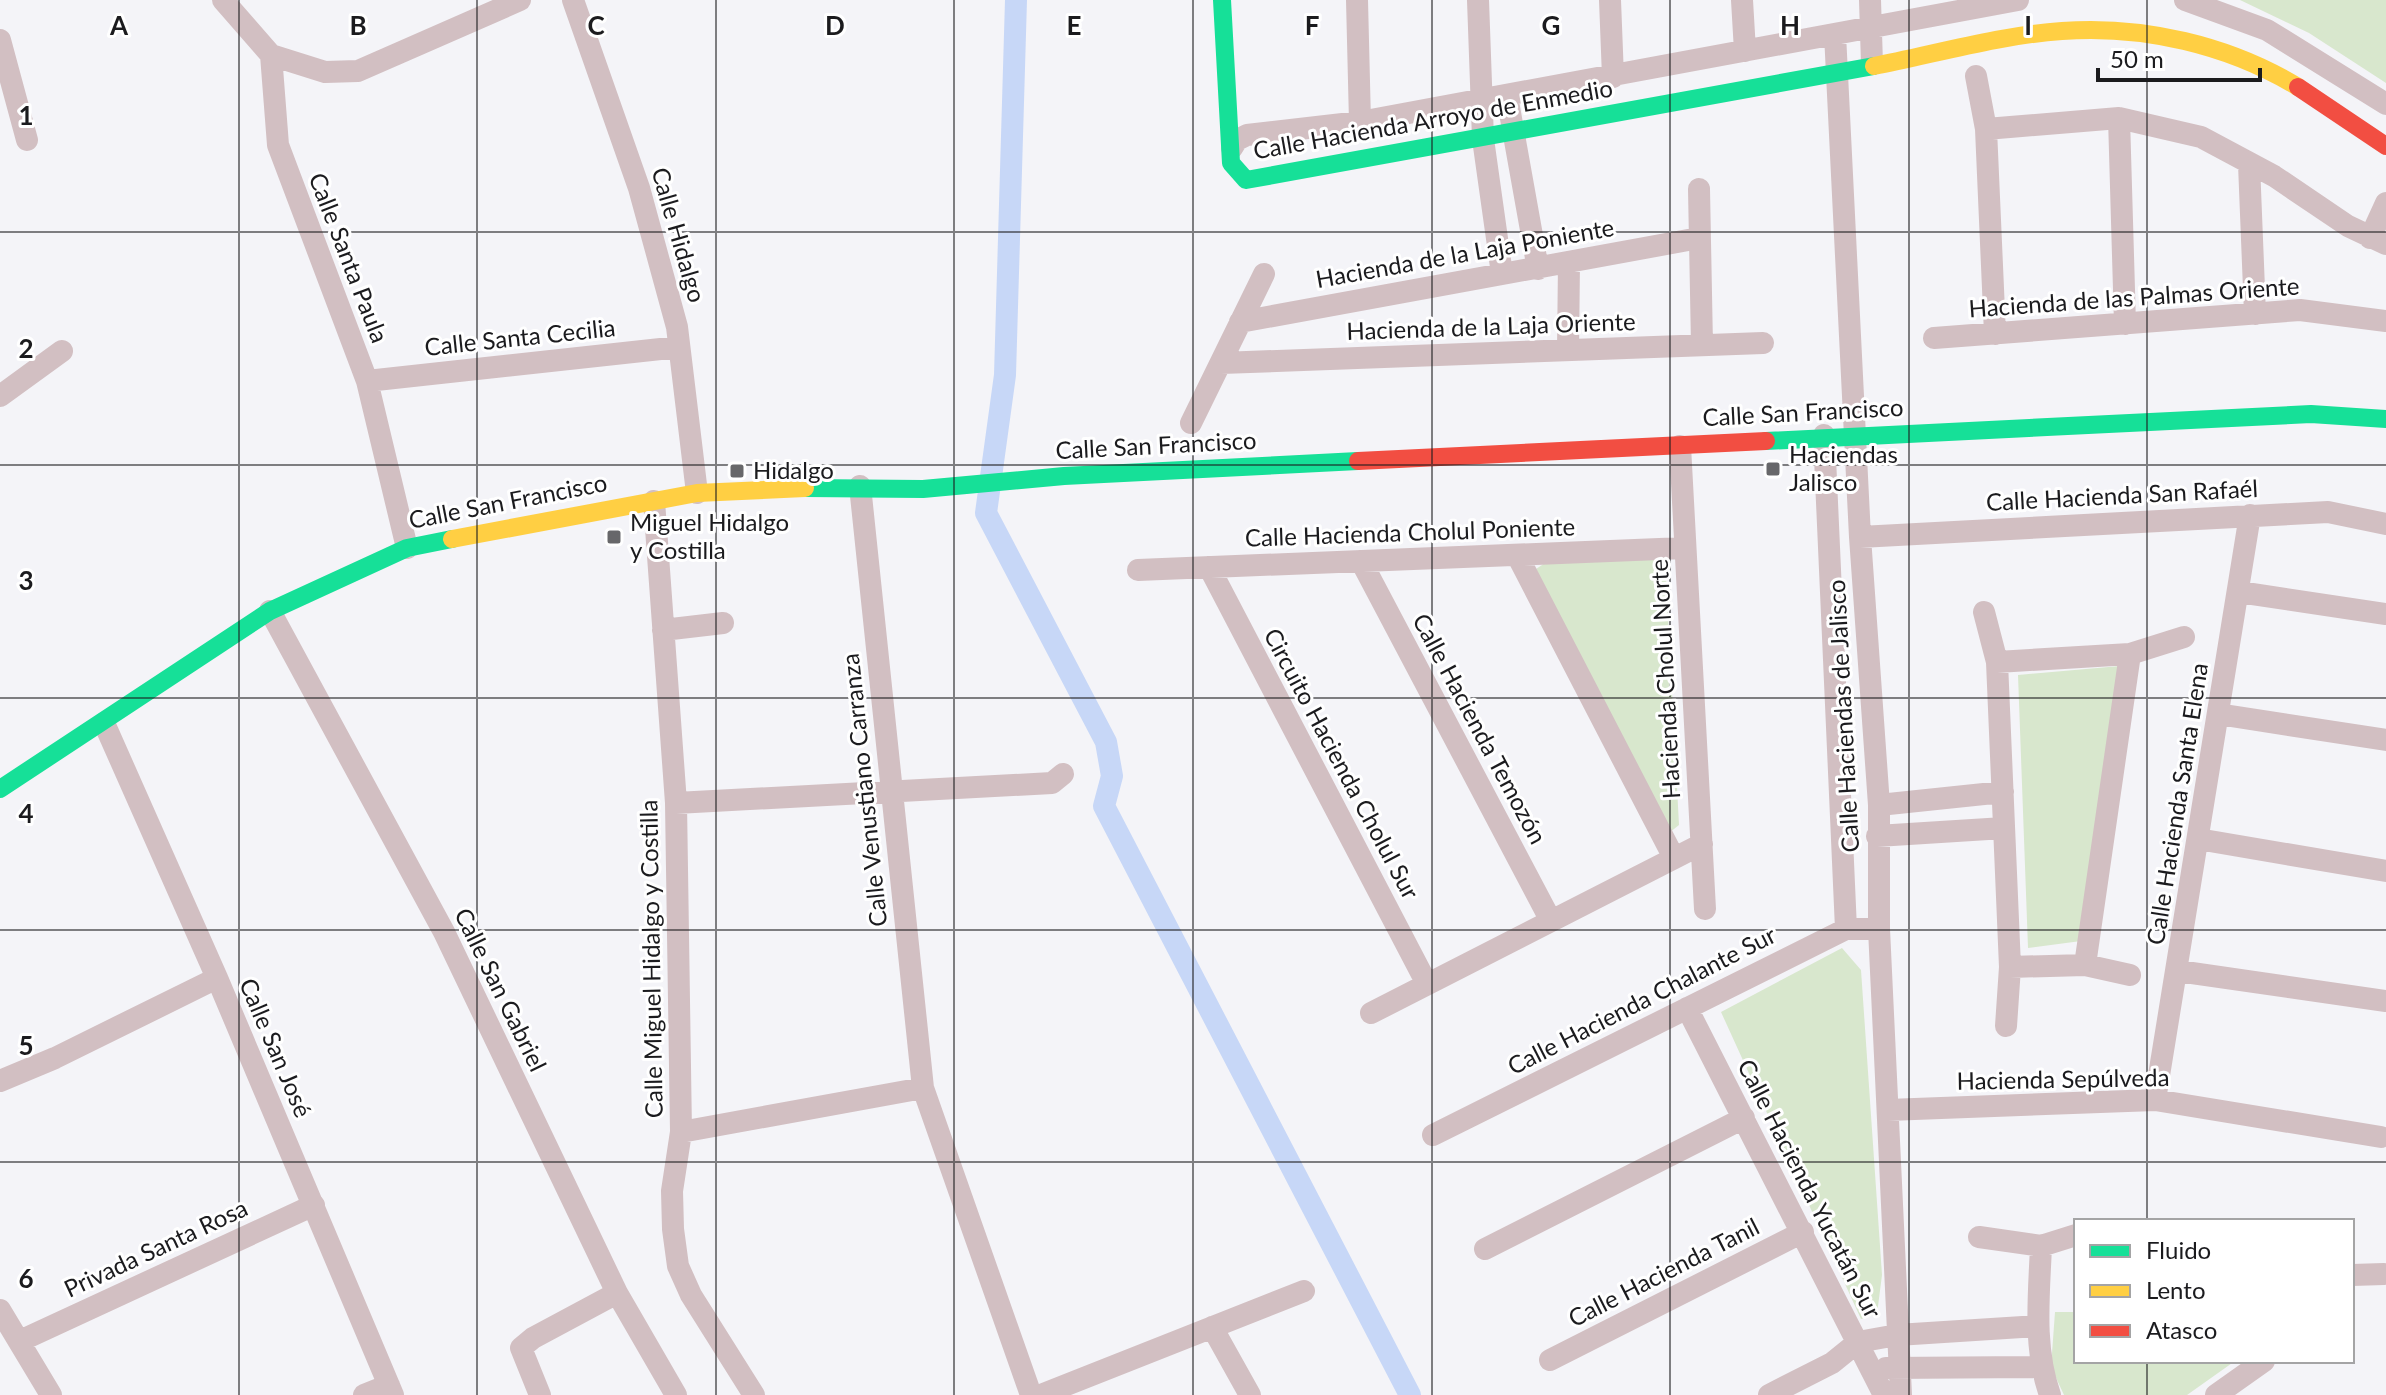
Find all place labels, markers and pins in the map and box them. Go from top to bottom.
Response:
place label: Haciendas Jalisco [1789,439,1898,496]
place label: Hidalgo [753,455,834,484]
marker: Haciendas Jalisco [1764,460,1782,478]
marker: Hidalgo [728,462,746,480]
place label: Miguel Hidalgo y Costilla [630,507,789,564]
marker: Miguel Hidalgo y Costilla [605,528,623,546]

